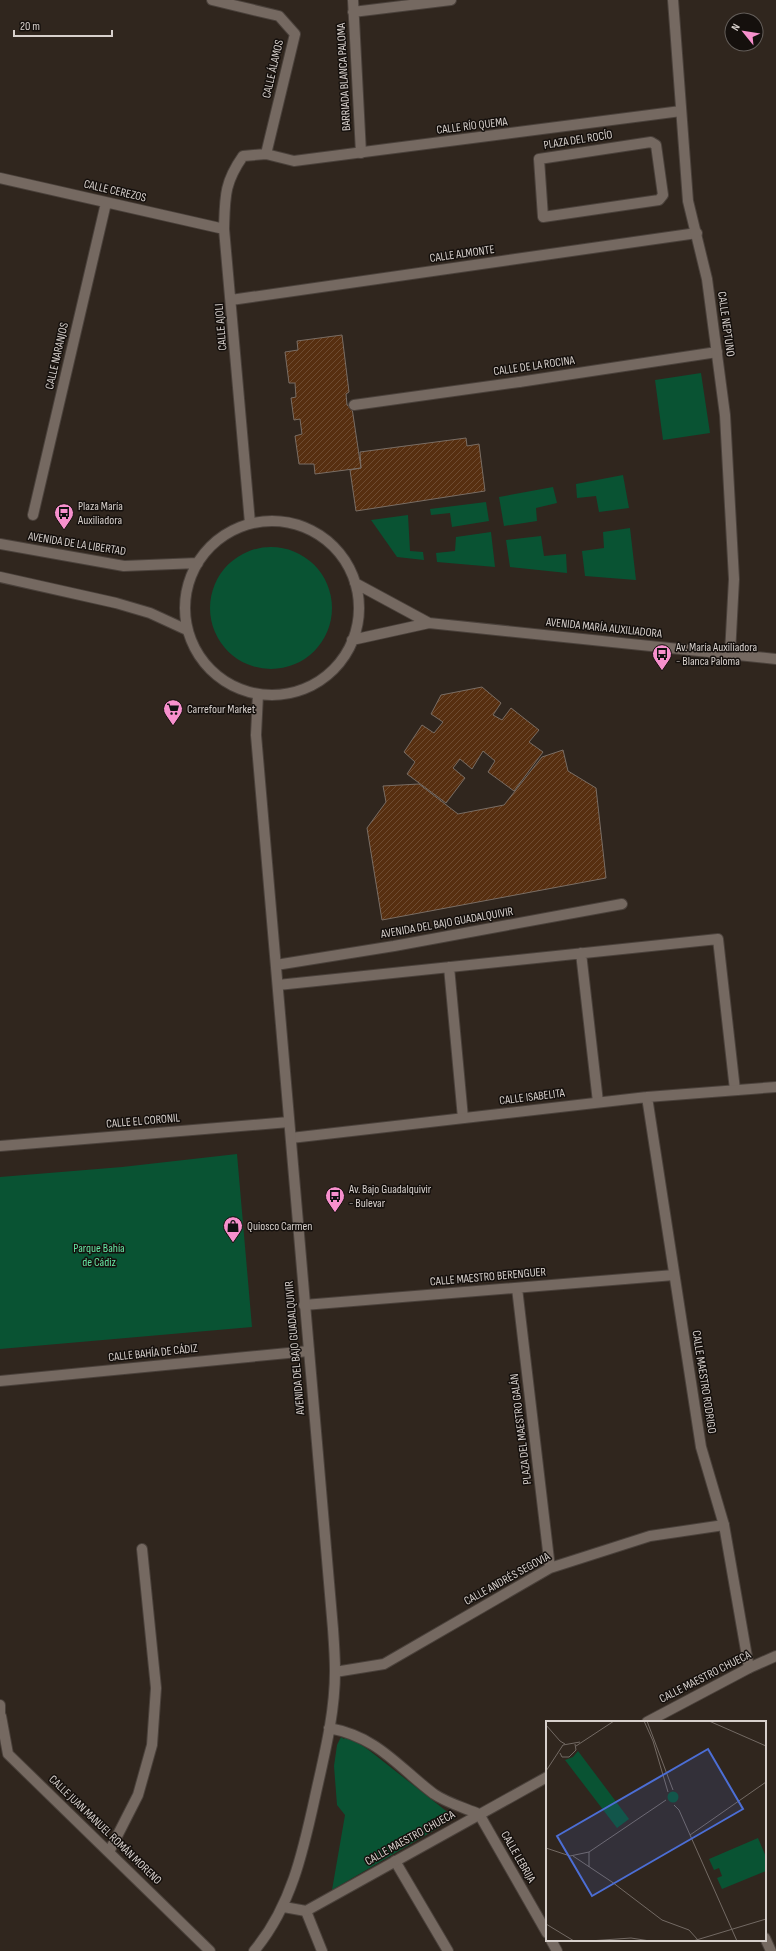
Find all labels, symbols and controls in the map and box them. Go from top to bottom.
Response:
scale bar [14,12,112,38]
north arrow [724,12,764,52]
text: 20 m [20,19,40,34]
text: N [729,21,743,33]
street label: BARRIADA BLANCA PALOMA [334,22,354,131]
street label: CALLE ÁLAMOS [259,38,287,100]
street label: CALLE RÍO QUEMA [436,114,509,138]
street label: PLAZA DEL ROCÍO [542,127,614,153]
street label: CALLE CEREZOS [82,177,148,205]
street label: CALLE ALMONTE [429,242,495,266]
street label: CALLE NEPTUNO [714,290,738,358]
street label: CALLE AJOLI [211,303,231,351]
street label: CALLE NARANJOS [42,321,72,391]
street label: CALLE DE LA ROCINA [492,353,576,379]
place label: Plaza María Auxiliadora [77,499,123,528]
bus stop icon: Plaza María Auxiliadora [53,502,75,530]
street label: AVENIDA DE LA LIBERTAD [26,529,127,559]
street label: AVENIDA MARÍA AUXILIADORA [544,614,664,642]
place label: Av. María Auxiliadora - Blanca Paloma [675,640,758,669]
bus stop icon: Av. María Auxiliadora - Blanca Paloma [651,643,673,671]
supermarket icon: Carrefour Market [162,698,184,726]
place label: Carrefour Market [187,702,256,717]
street label: AVENIDA DEL BAJO GUADALQUIVIR [379,904,515,942]
street label: CALLE ISABELITA [498,1085,567,1108]
street label: CALLE EL CORONIL [105,1110,181,1132]
place label: Av. Bajo Guadalquivir - Bulevar [348,1182,432,1211]
bus stop icon: Av. Bajo Guadalquivir - Bulevar [324,1185,346,1213]
shop icon: Quiosco Carmen [222,1215,244,1243]
place label: Quiosco Carmen [247,1219,312,1234]
park label: Parque Bahía de Cádiz [73,1241,125,1270]
street label: CALLE MAESTRO BERENGUER [429,1264,547,1290]
street label: AVENIDA DEL BAJO GUADALQUIVIR [282,1280,308,1417]
street label: CALLE MAESTRO RODRIGO [688,1329,720,1435]
street label: CALLE BAHÍA DE CÁDIZ [108,1341,198,1365]
street label: PLAZA DEL MAESTRO GALÁN [507,1373,535,1485]
street label: CALLE ANDRÉS SEGOVIA [461,1549,553,1609]
street label: CALLE MAESTRO CHUECA [657,1647,754,1707]
inset map [546,1721,766,1941]
street label: CALLE JUAN MANUEL ROMÁN MORENO [45,1772,165,1888]
street label: CALLE MAESTRO CHUECA [362,1807,458,1869]
street label: CALLE LEBRIJA [497,1829,539,1886]

